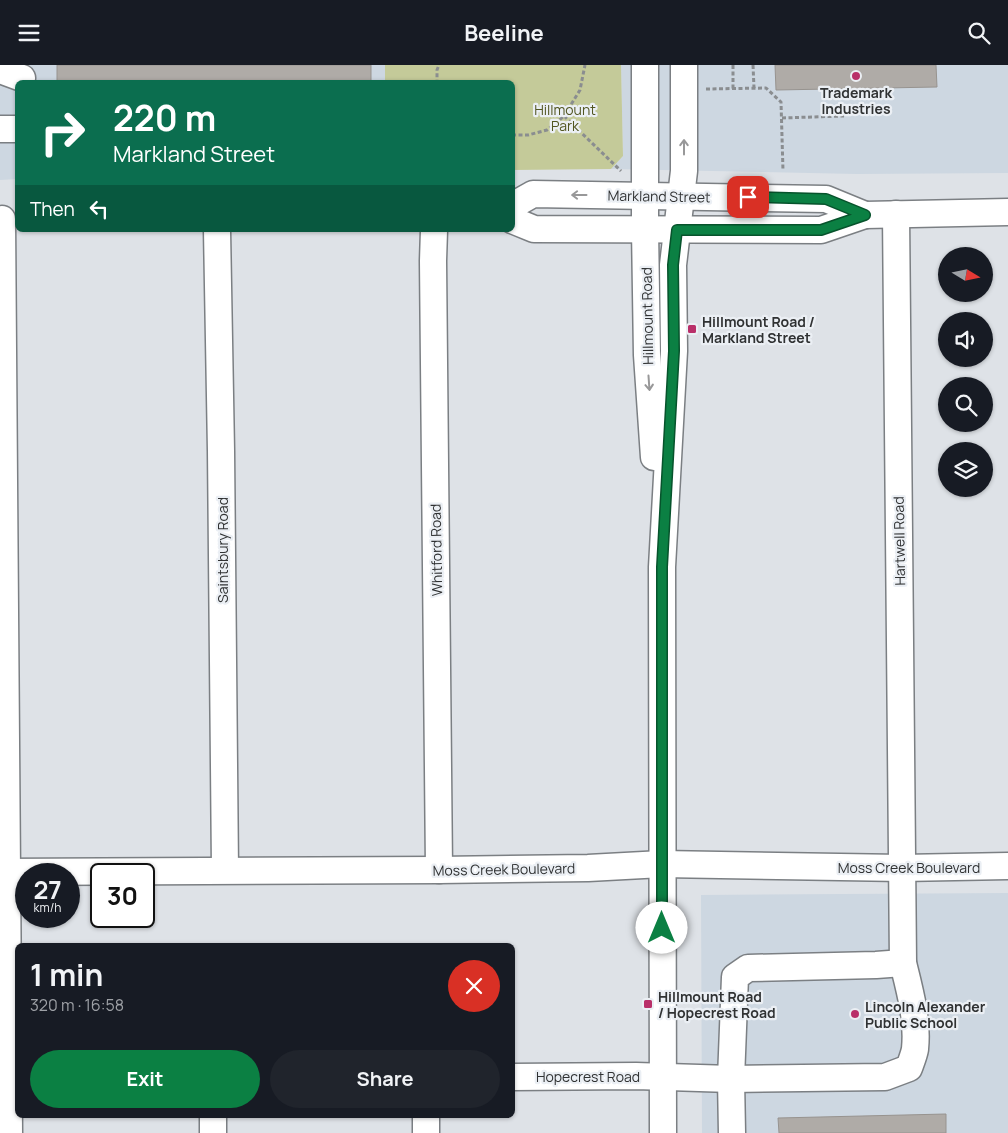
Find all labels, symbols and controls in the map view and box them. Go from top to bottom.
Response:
text: Beeline [464,18,544,48]
icon: menu [15,19,43,47]
icon: search [965,19,993,47]
marker: Trademark Industries [850,70,862,82]
place label: Trademark Industries [820,83,892,118]
text: 220 m [113,94,216,142]
icon: right [30,100,95,165]
park label: Hillmount Park [534,100,596,135]
text: Markland Street [113,139,275,169]
one-way arrow [679,140,689,156]
pin [727,176,769,218]
icon: arrive [734,183,762,211]
street label: Markland Street [607,186,711,206]
one-way arrow [571,190,587,199]
icon: left [85,195,113,223]
text: Then [30,196,75,222]
north arrow [938,247,992,303]
map controls [938,247,993,497]
street label: Hillmount Road [637,267,657,365]
place label: Hillmount Road / Markland Street [702,312,815,347]
button: sound [938,312,993,367]
marker: Hillmount Road / Markland Street [686,323,698,335]
one-way arrow [645,375,654,391]
button: search [938,377,993,432]
button: layers [938,442,993,497]
street label: Hartwell Road [889,496,909,586]
street label: Saintsbury Road [213,497,232,603]
street label: Whitford Road [426,504,446,596]
street label: Moss Creek Boulevard [433,858,575,880]
street label: Moss Creek Boulevard [838,858,980,877]
speed limit sign: 30 [90,863,155,928]
text: 27 [33,872,62,907]
text: km/h [34,899,61,916]
position arrow [635,901,687,953]
text: 1 min [30,954,103,995]
button: close [448,960,500,1012]
place label: Hillmount Road / Hopecrest Road [658,987,776,1022]
text: 320 m · 16:58 [30,994,124,1016]
place label: Lincoln Alexander Public School [865,997,986,1032]
marker: Hillmount Road / Hopecrest Road [642,998,654,1010]
marker: Lincoln Alexander Public School [849,1008,861,1020]
button: Exit [30,1050,260,1108]
button: Share [270,1050,500,1108]
street label: Hopecrest Road [536,1067,640,1086]

